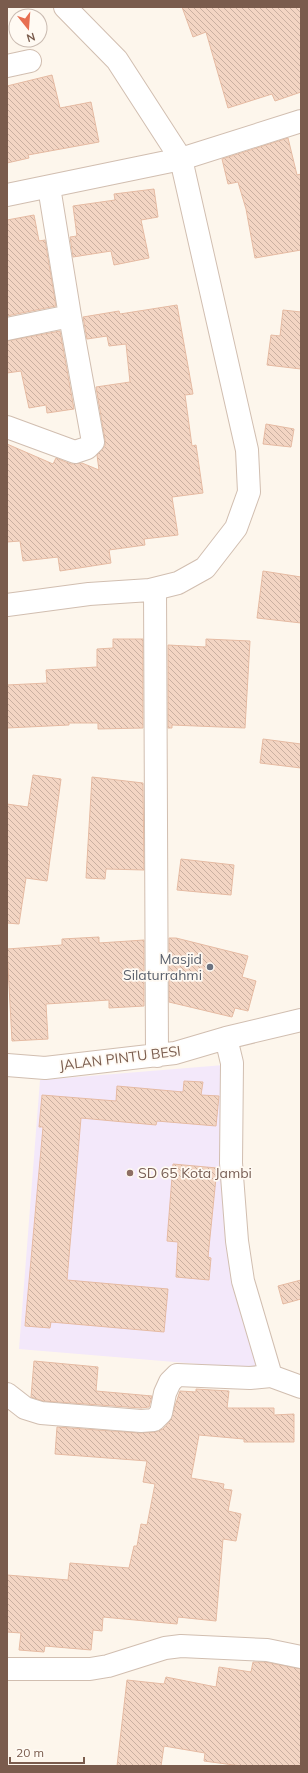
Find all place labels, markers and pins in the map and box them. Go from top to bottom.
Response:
place label: Masjid Silaturrahmi [123,950,202,984]
marker: Masjid Silaturrahmi [205,962,215,972]
place label: SD 65 Kota Jambi [138,1164,252,1182]
marker: SD 65 Kota Jambi [125,1168,135,1178]

